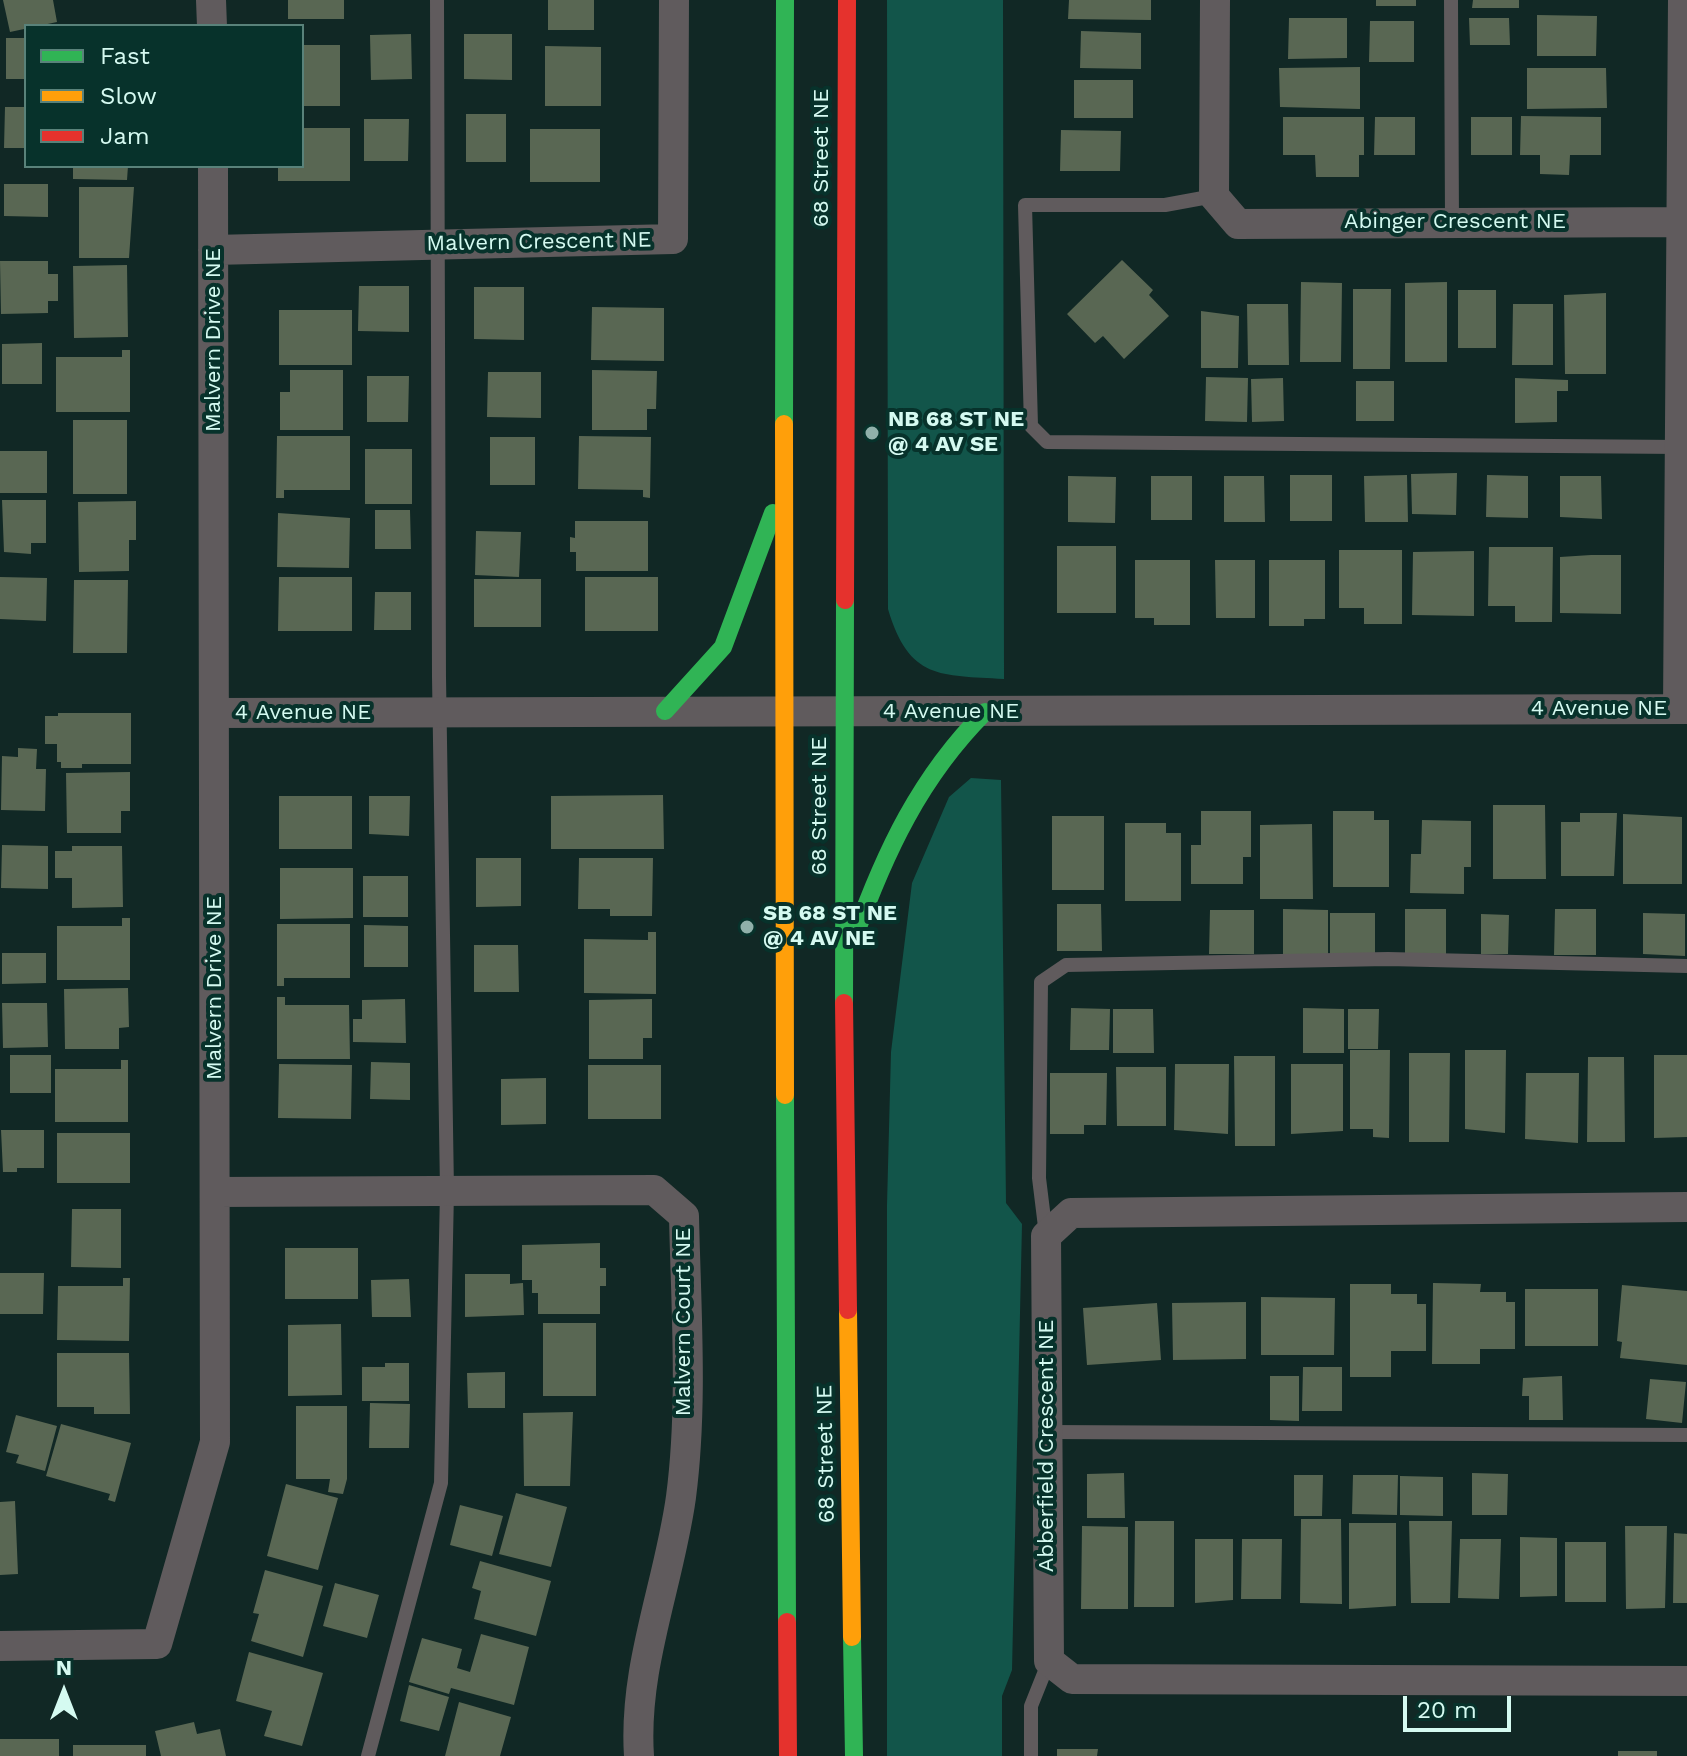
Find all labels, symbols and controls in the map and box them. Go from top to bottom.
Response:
legend [24,24,304,168]
text: Fast [100,42,150,70]
text: Slow [100,82,157,110]
street label: 68 Street NE [809,89,835,227]
text: Jam [100,122,150,150]
street label: Abinger Crescent NE [1344,209,1566,235]
street label: Malvern Crescent NE [426,227,652,257]
street label: Malvern Drive NE [201,248,227,432]
place label: NB 68 ST NE @ 4 AV SE [888,407,1024,458]
marker: NB 68 ST NE @ 4 AV SE [863,424,881,442]
street label: 4 Avenue NE [1531,696,1667,722]
street label: 4 Avenue NE [883,699,1019,725]
street label: 4 Avenue NE [235,700,371,726]
street label: 68 Street NE [807,737,833,875]
street label: Malvern Drive NE [202,896,228,1080]
place label: SB 68 ST NE @ 4 AV NE [763,901,897,952]
marker: SB 68 ST NE @ 4 AV NE [738,918,756,936]
street label: Malvern Court NE [671,1228,697,1416]
street label: Abberfield Crescent NE [1034,1320,1060,1572]
street label: 68 Street NE [812,1385,840,1523]
north arrow [24,1652,104,1732]
text: N [56,1655,72,1680]
scale bar [1407,1680,1515,1730]
text: 20 m [1417,1696,1477,1724]

